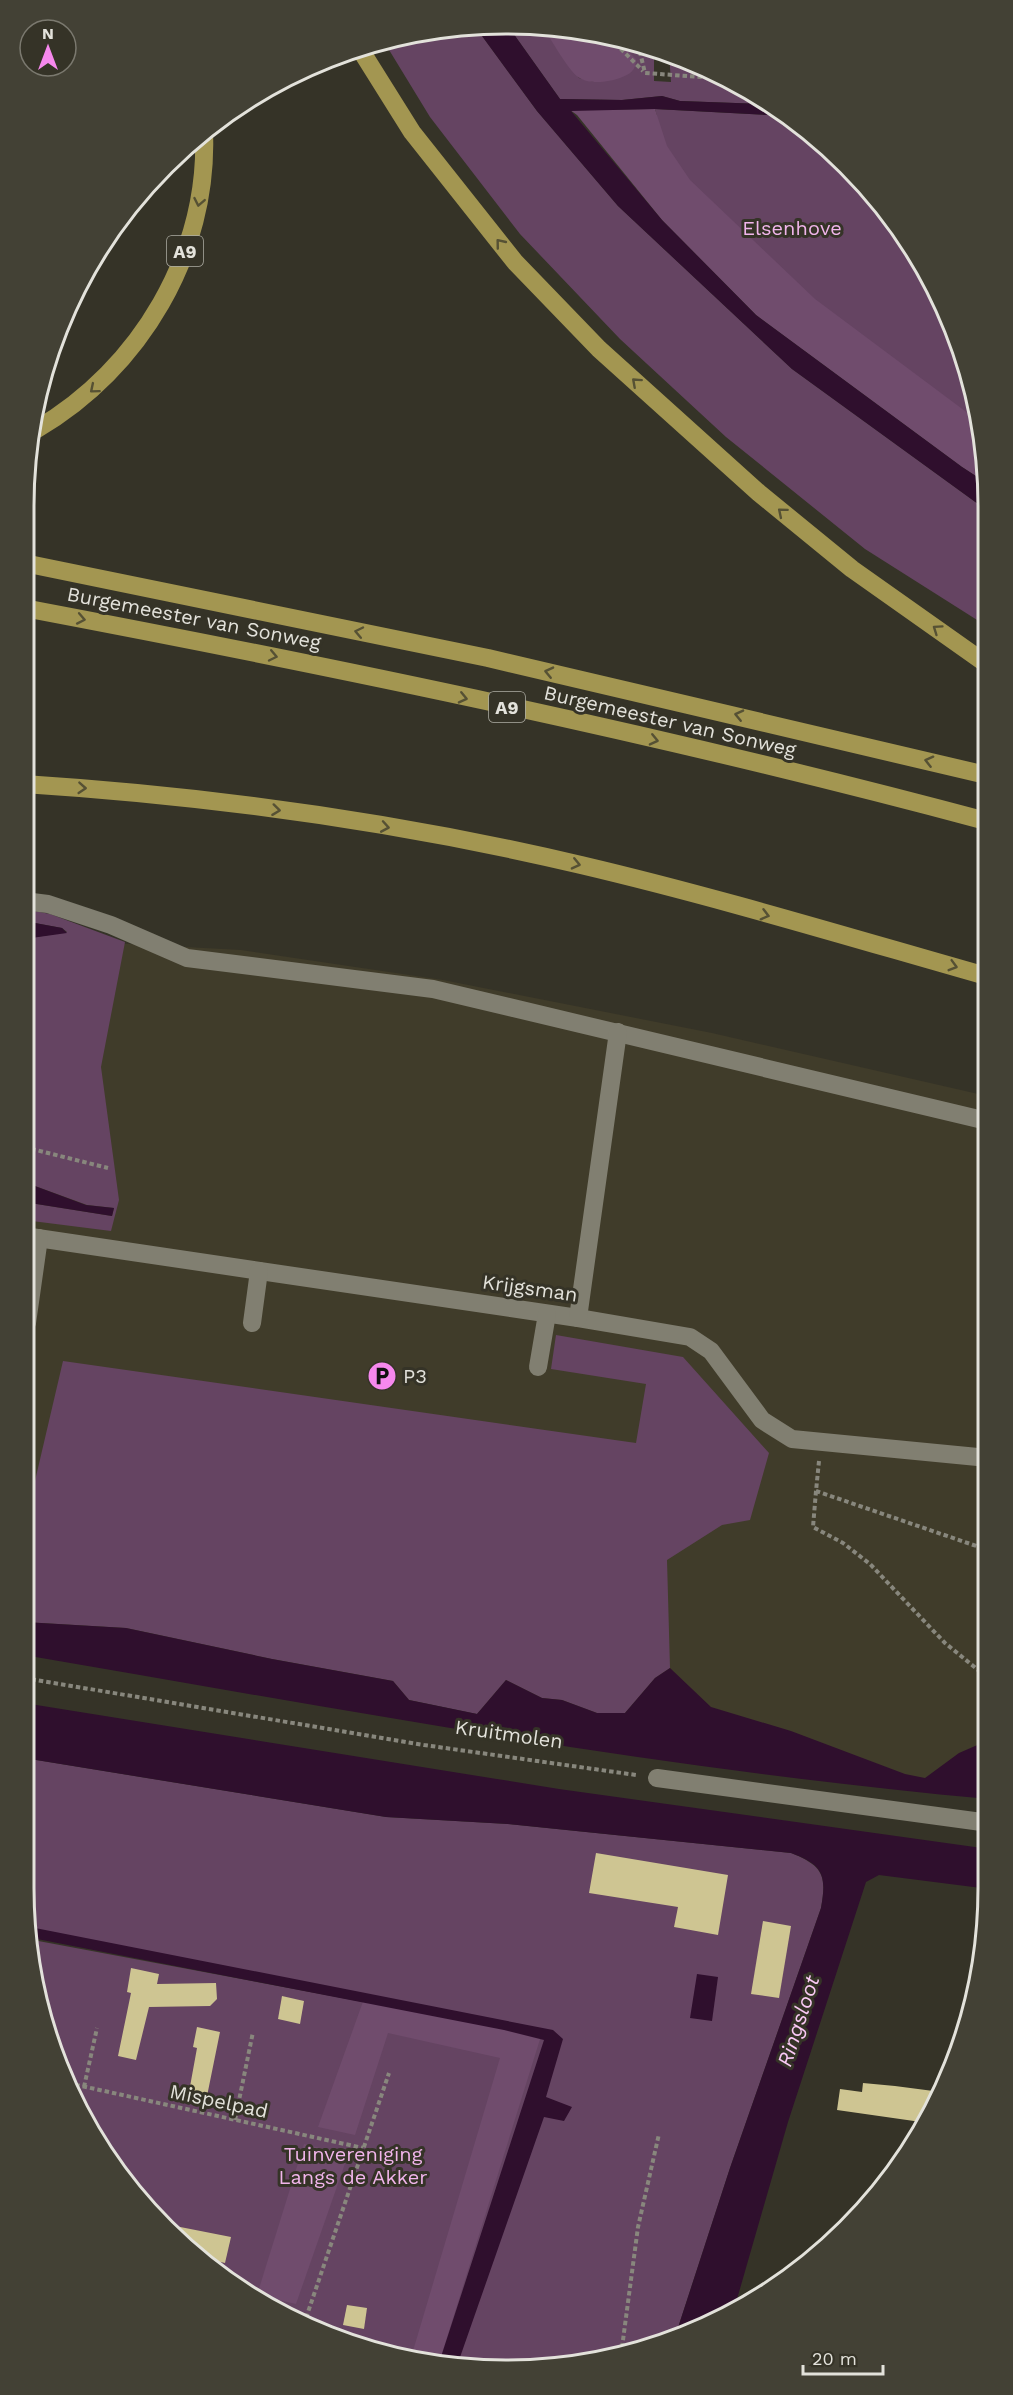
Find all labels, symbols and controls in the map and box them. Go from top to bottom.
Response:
north arrow [18,18,78,78]
text: N [42,24,54,43]
one-way arrow [193,197,206,207]
park label: Elsenhove [742,216,842,240]
road number: A9 [167,236,203,266]
one-way arrow [497,239,508,250]
one-way arrow [632,378,643,389]
one-way arrow [90,382,101,393]
one-way arrow [778,508,789,519]
street label: Burgemeester van Sonweg [65,582,323,654]
one-way arrow [76,612,86,625]
one-way arrow [354,626,364,639]
one-way arrow [933,626,944,637]
one-way arrow [268,648,278,661]
one-way arrow [545,666,555,679]
street label: Burgemeester van Sonweg [542,680,799,762]
one-way arrow [458,691,468,704]
road number: A9 [489,692,525,722]
one-way arrow [735,710,745,723]
one-way arrow [648,733,658,746]
one-way arrow [924,755,934,768]
one-way arrow [78,781,87,794]
one-way arrow [271,804,281,816]
one-way arrow [379,820,389,833]
one-way arrow [571,857,581,870]
one-way arrow [759,907,769,920]
one-way arrow [947,959,957,971]
street label: Krijgsman [481,1269,579,1307]
parking icon: P3 [366,1360,398,1392]
place label: P3 [403,1364,427,1388]
street label: Kruitmolen [454,1715,564,1753]
water label: Ringsloot [772,1972,825,2070]
street label: Mispelpad [168,2079,270,2123]
park label: Tuinvereniging Langs de Akker [279,2142,427,2189]
scale bar [803,2338,882,2376]
text: 20 m [812,2348,857,2369]

